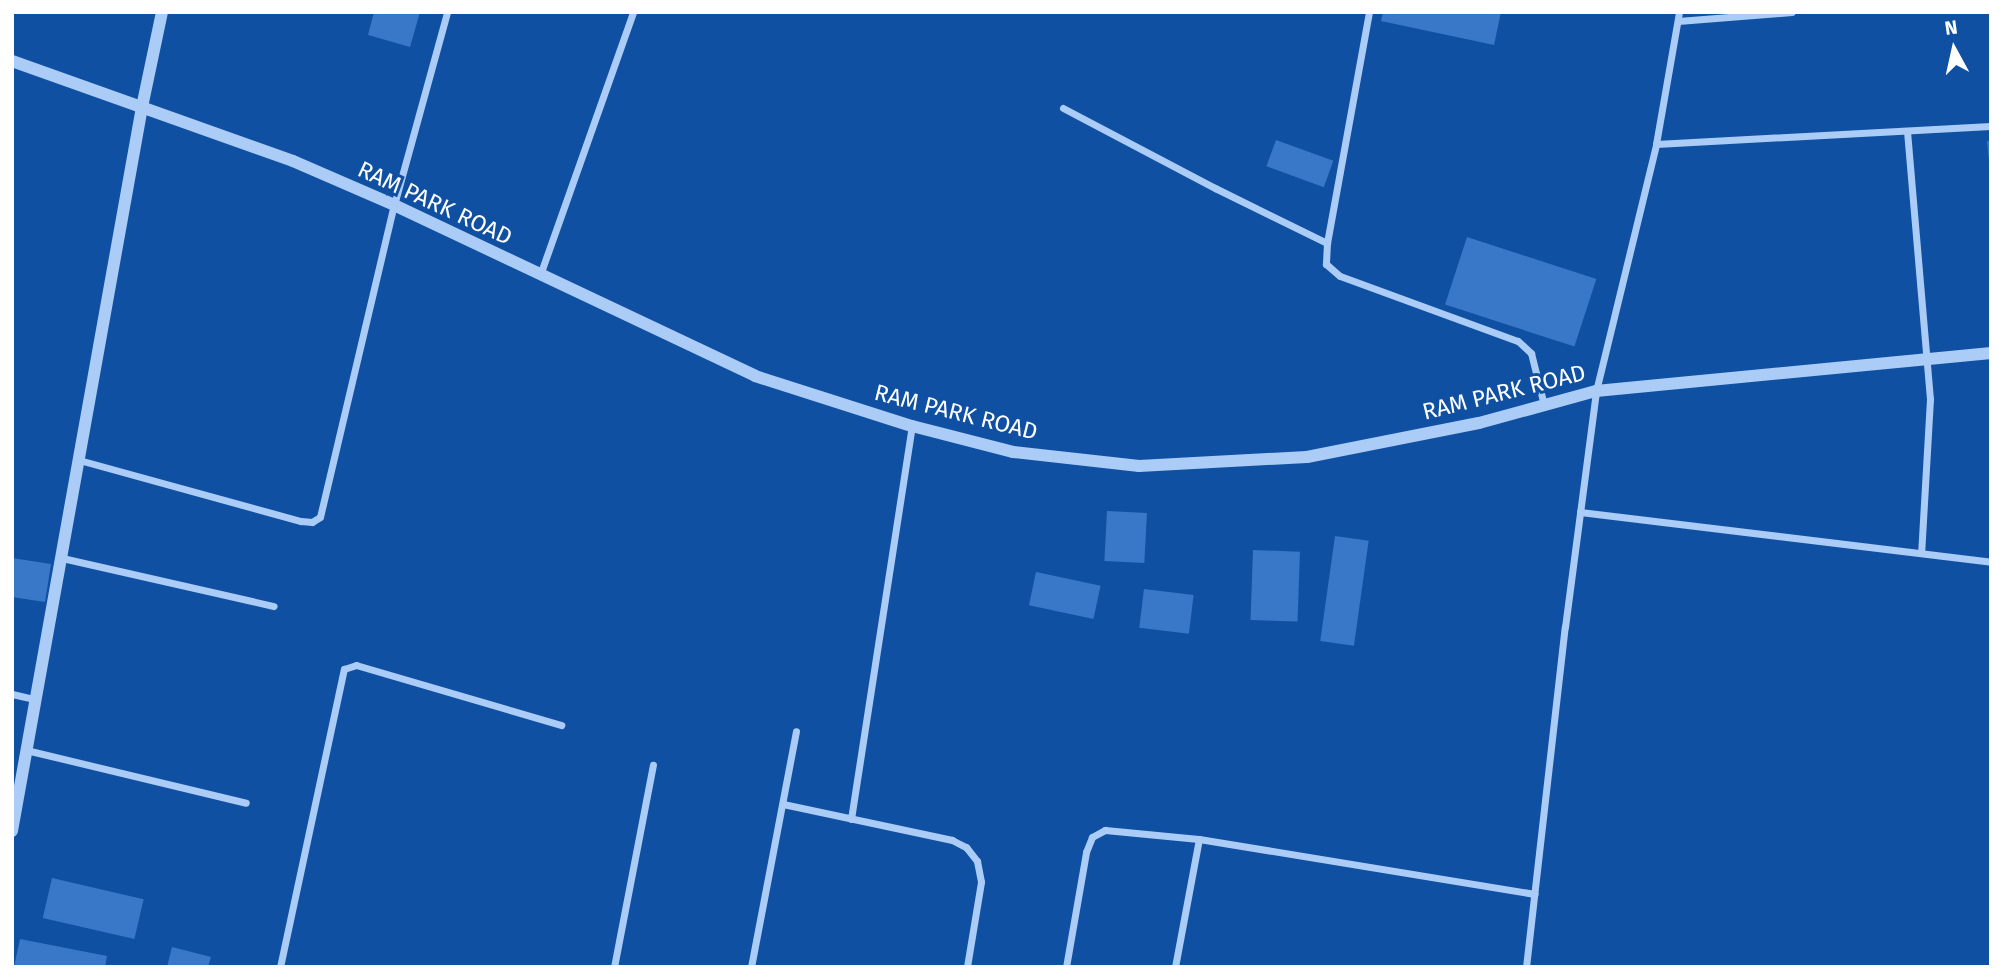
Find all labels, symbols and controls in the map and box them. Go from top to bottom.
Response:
north arrow [1919,14,1989,84]
text: N [1943,15,1959,40]
street label: RAM PARK ROAD [353,155,517,251]
street label: RAM PARK ROAD [1420,358,1588,426]
street label: RAM PARK ROAD [872,378,1040,446]

